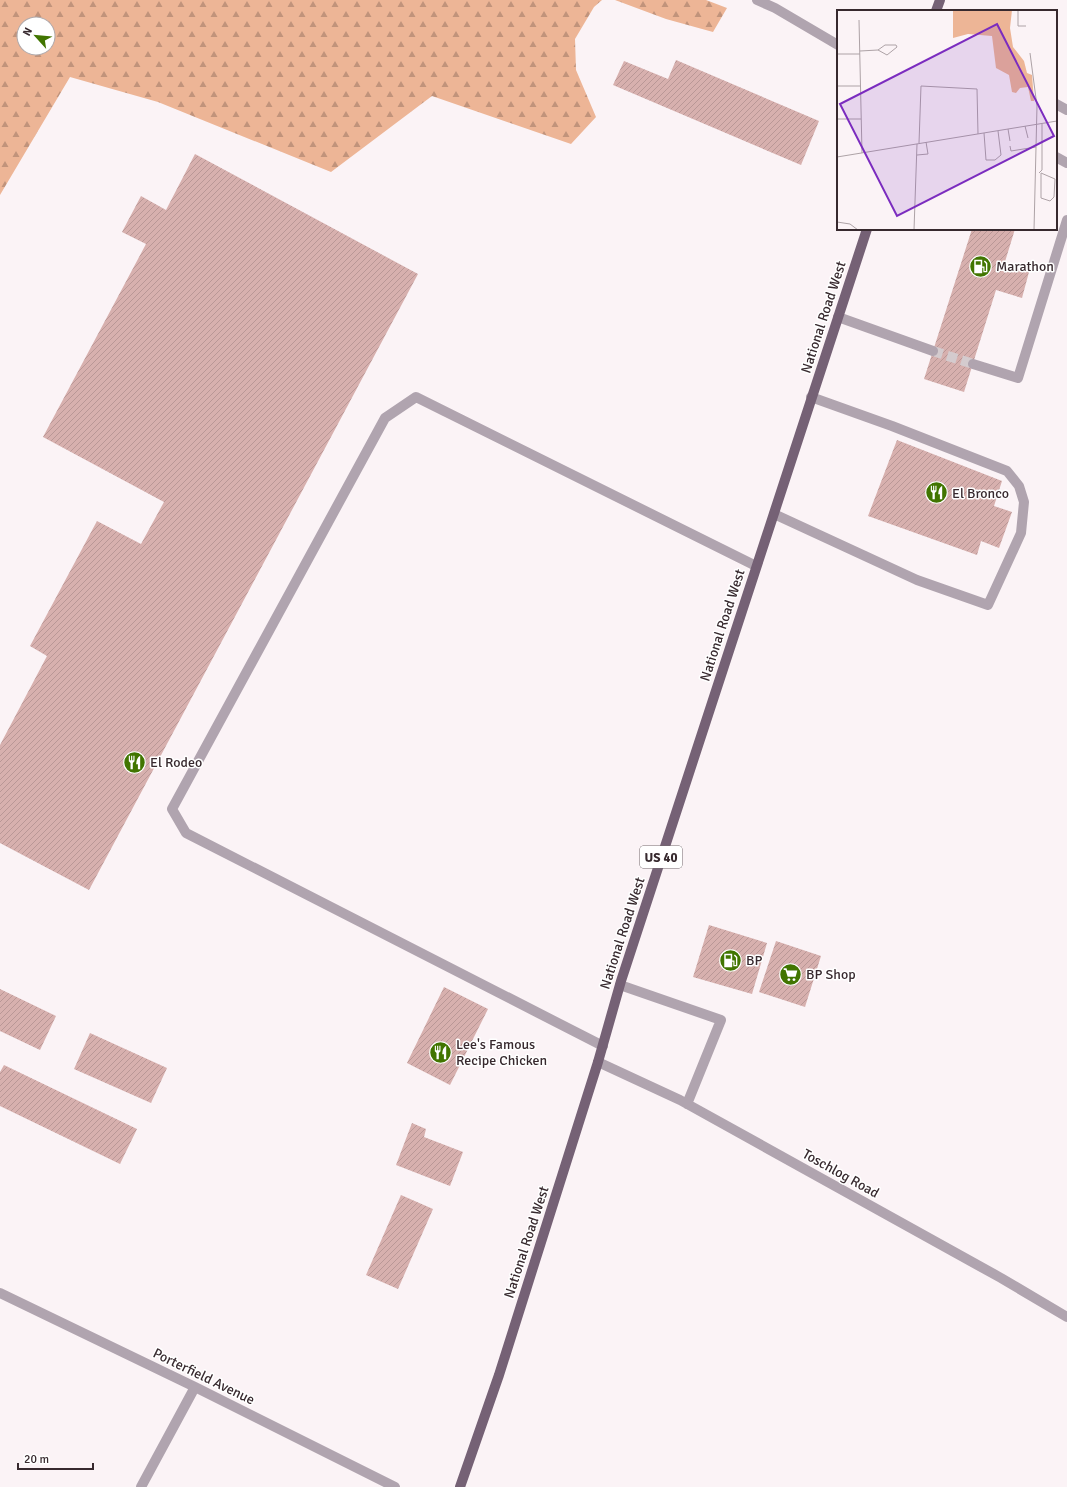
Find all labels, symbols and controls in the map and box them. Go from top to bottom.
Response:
inset map [837,10,1057,230]
north arrow [16,16,56,56]
text: N [20,25,35,38]
fuel station icon: Marathon [968,253,994,279]
place label: Marathon [996,258,1054,275]
street label: National Road West [797,259,850,375]
restaurant icon: El Bronco [924,480,950,506]
place label: El Bronco [952,485,1009,502]
street label: National Road West [696,567,749,683]
restaurant icon: El Rodeo [122,749,148,775]
place label: El Rodeo [150,754,202,771]
road number: US 40 [640,846,682,868]
street label: National Road West [596,875,649,991]
fuel station icon: BP [717,947,743,973]
place label: BP [746,952,762,969]
supermarket icon: BP Shop [777,961,803,987]
place label: BP Shop [806,966,856,983]
place label: Lee's Famous Recipe Chicken [456,1036,547,1069]
restaurant icon: Lee's Famous Recipe Chicken [428,1039,454,1065]
street label: Toschlog Road [799,1145,882,1201]
street label: National Road West [500,1184,553,1300]
street label: Porterfield Avenue [150,1344,257,1408]
scale bar [18,1445,93,1471]
text: 20 m [24,1452,49,1467]

